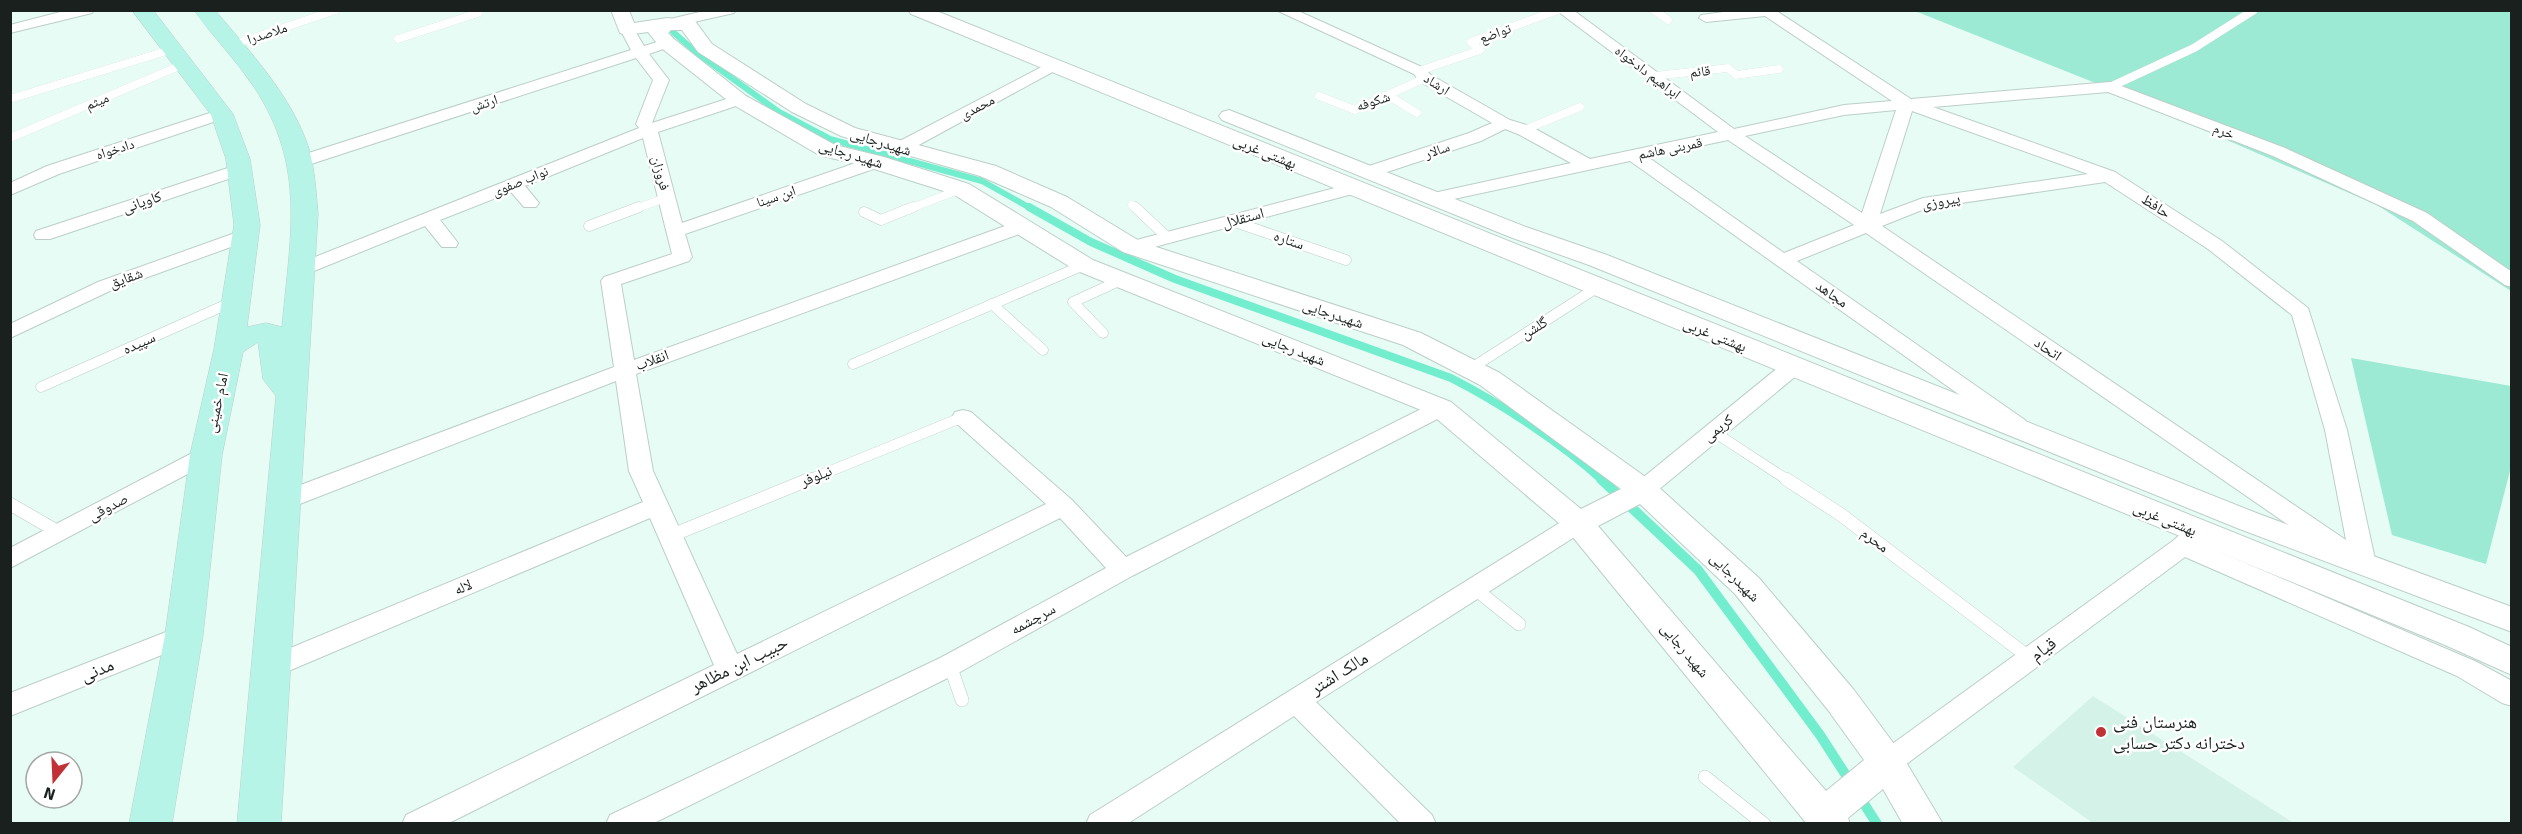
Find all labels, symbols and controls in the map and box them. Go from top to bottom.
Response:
street label: ملاصدرا [245,19,289,48]
street label: تواضع [1477,20,1514,48]
street label: ابراهیم دادخواه [1611,42,1684,104]
street label: قائم [1689,62,1711,82]
street label: ارشاد [1421,70,1453,99]
street label: شکوفه [1354,88,1392,115]
street label: میثم [83,89,112,115]
street label: ارتش [468,91,500,116]
street label: محمدی [957,91,997,124]
street label: خرم [2210,120,2237,144]
street label: شهیدرجایی [848,124,914,161]
street label: بهشتی غربی [1230,131,1299,174]
street label: قمربنی هاشم [1636,134,1704,164]
street label: دادخواه [94,135,137,164]
street label: شهید رجایی [817,136,885,173]
street label: سالار [1421,138,1452,163]
street label: فروزان [648,154,673,192]
street label: نواب صفوی [490,162,551,200]
street label: ابن سینا [754,182,798,211]
street label: کاویانی [120,187,164,218]
street label: پیروزی [1920,189,1962,214]
street label: حافظ [2138,190,2174,222]
street label: استقلال [1220,204,1266,233]
street label: ستاره [1271,226,1307,254]
street label: شقایق [107,264,146,293]
street label: مجاهد [1812,276,1852,312]
street label: شهیدرجایی [1300,296,1366,333]
street label: گلشن [1517,313,1552,344]
street label: بهشتی غربی [1680,314,1749,357]
street label: سپیده [120,328,158,358]
street label: شهید رجایی [1260,328,1328,371]
street label: اتحاد [2031,334,2065,364]
street label: انقلاب [633,346,671,374]
street label: امام خمینی [202,371,233,435]
street label: کریمی [1699,410,1737,446]
street label: نیلوفر [797,462,834,491]
street label: صدوقی [85,489,131,526]
street label: بهشتی غربی [2130,498,2199,541]
street label: محرم [1857,524,1893,557]
street label: شهیدرجایی [1706,548,1764,606]
street label: لاله [451,575,475,599]
street label: سرچشمه [1007,599,1059,639]
street label: شهید رجایی [1656,619,1713,682]
street label: حبیب ابن مظاهر [686,631,791,698]
street label: قیام [2025,632,2061,667]
street label: مالک اشتر [1305,647,1372,700]
street label: مدنی [77,653,117,687]
place label: هنرستان فنی دخترانه دکتر حسابی [2113,711,2245,754]
marker: هنرستان فنی دخترانه دکتر حسابی [2094,725,2108,739]
north arrow [24,750,84,810]
text: N [41,782,58,805]

